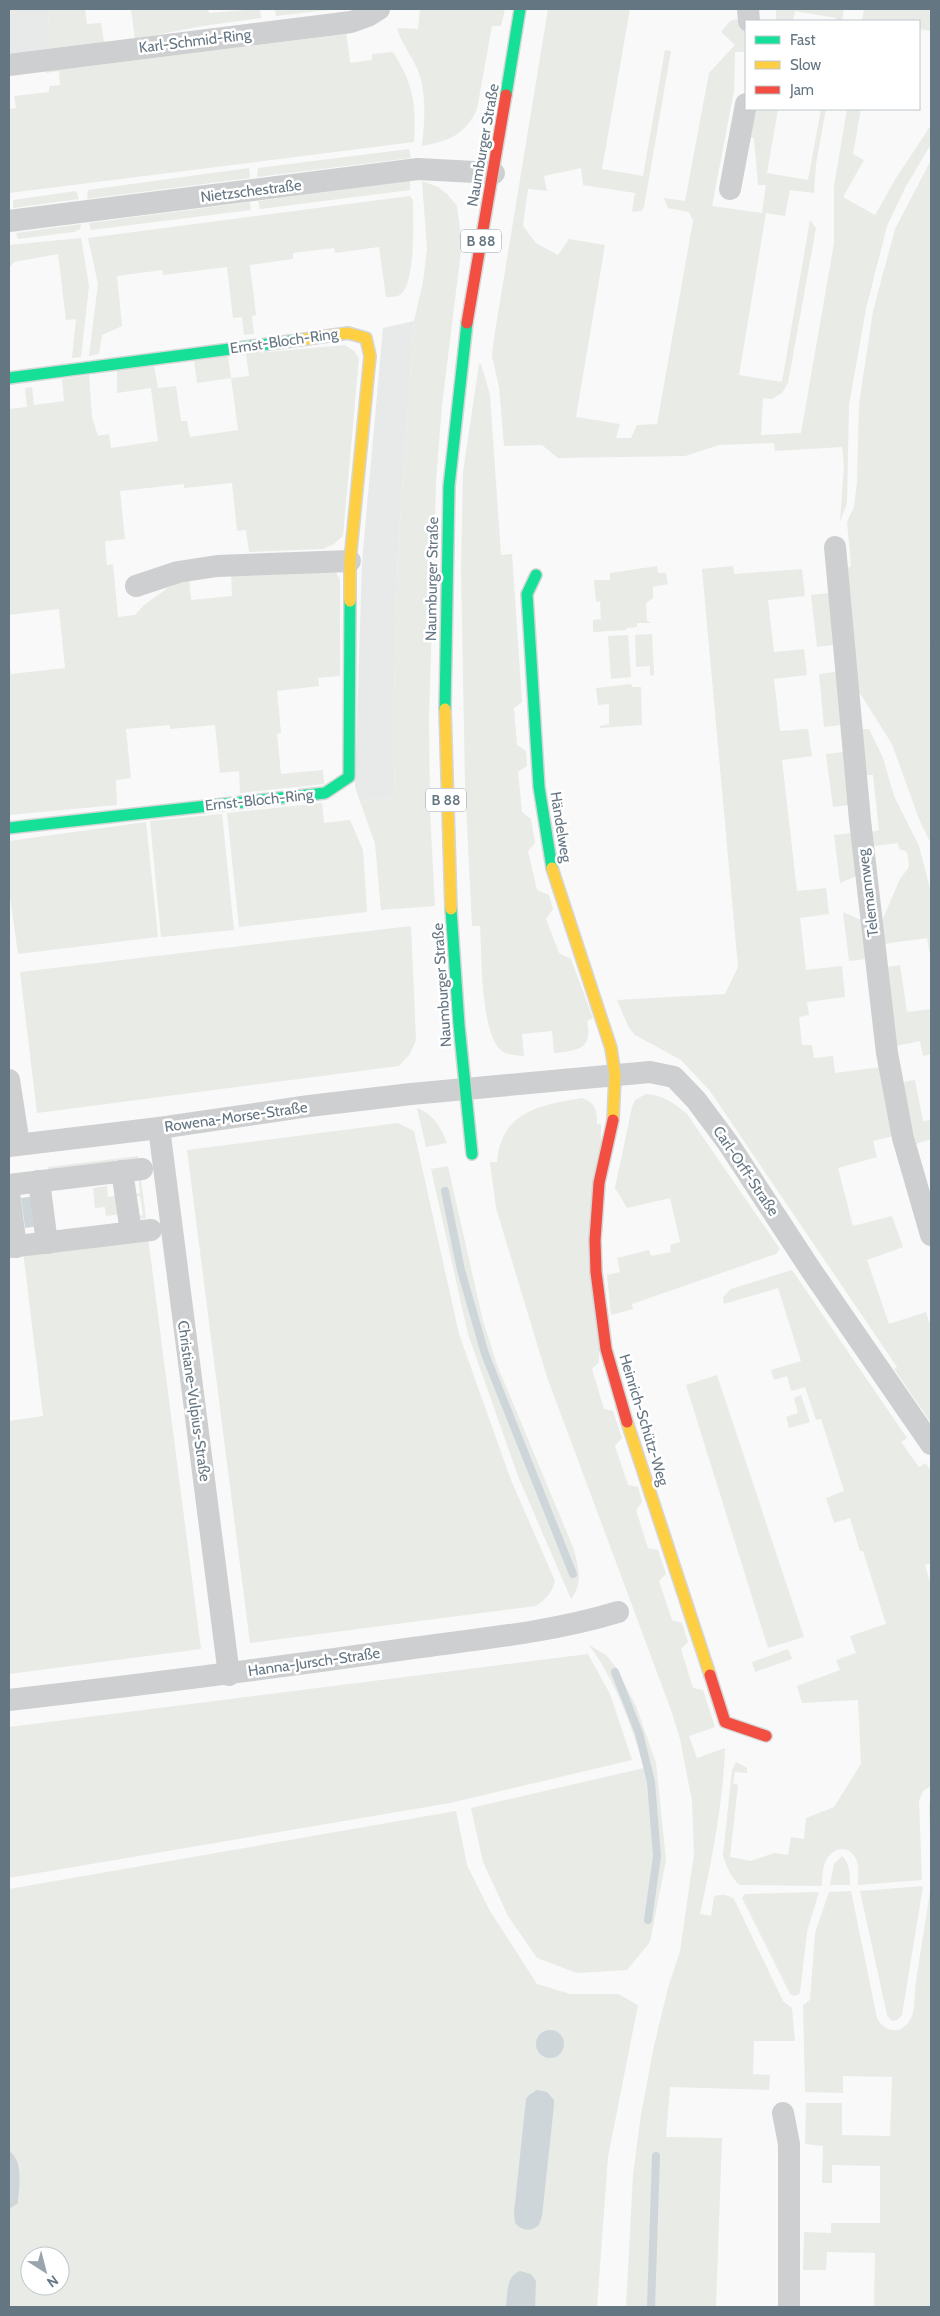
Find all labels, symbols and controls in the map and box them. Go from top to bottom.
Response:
legend [745,20,920,110]
street label: Karl-Schmid-Ring [138,25,253,57]
text: Fast [790,31,815,49]
text: Slow [790,56,821,74]
text: Jam [789,81,814,99]
street label: Naumburger Straße [463,82,503,208]
street label: Nietzschestraße [199,176,303,206]
road number: B 88 [461,230,501,252]
street label: Ernst-Bloch-Ring [229,324,340,357]
street label: Naumburger Straße [422,516,442,641]
street label: Ernst-Bloch-Ring [204,785,315,815]
road number: B 88 [426,788,466,812]
street label: Händelweg [547,790,576,864]
street label: Telemannweg [854,847,882,938]
street label: Naumburger Straße [429,922,455,1048]
street label: Rowena-Morse-Straße [163,1098,309,1136]
street label: Carl-Orff-Straße [709,1123,783,1220]
street label: Christiane-Vulpius-Straße [174,1319,214,1483]
street label: Heinrich-Schütz-Weg [615,1352,673,1489]
street label: Hanna-Jursch-Straße [247,1644,382,1680]
north arrow [20,2246,70,2296]
text: N [43,2271,62,2292]

